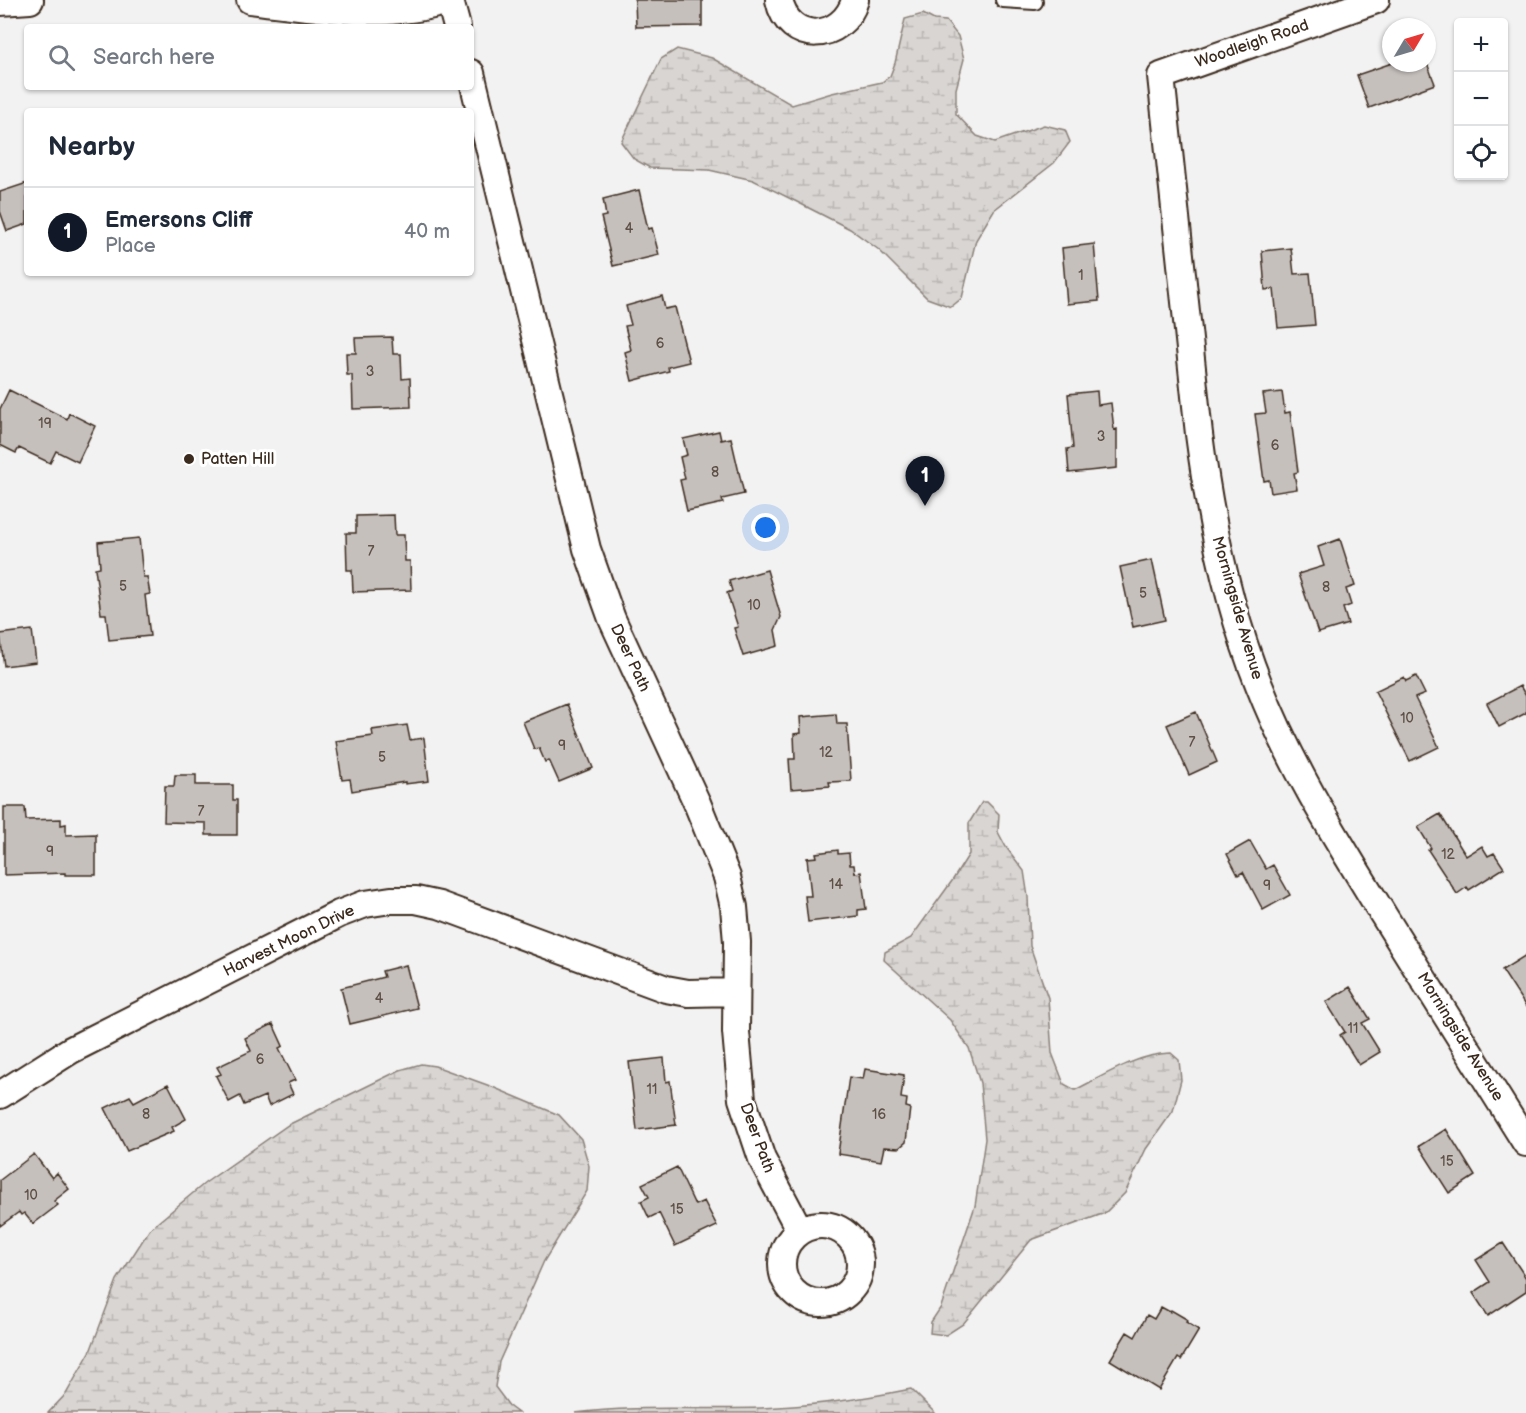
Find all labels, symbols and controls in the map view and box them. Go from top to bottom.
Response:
street label: Woodleigh Road [1193,16,1311,72]
north arrow [1382,18,1436,72]
map controls [1454,18,1508,180]
button: + [1454,18,1508,72]
search box [24,24,474,90]
icon: search [45,41,78,74]
text: Search here [93,44,215,71]
button: − [1454,72,1508,126]
button: locate [1454,126,1508,180]
text: Nearby [48,132,135,163]
text: Emersons Cliff [105,207,253,234]
text: 1 [63,220,72,244]
text: 40 m [404,220,450,244]
house number: 4 [625,220,634,237]
text: Place [105,234,156,258]
house number: 1 [1078,267,1084,284]
house number: 6 [656,335,665,352]
house number: 3 [366,363,374,380]
house number: 19 [38,415,52,432]
house number: 3 [1097,428,1105,445]
house number: 6 [1271,437,1280,454]
place label: Patten Hill [201,450,274,469]
marker: Patten Hill [182,452,196,466]
pin: 1 [906,456,944,506]
house number: 8 [711,464,719,481]
your location [751,513,780,542]
street label: Morningside Avenue [1207,534,1267,682]
house number: 7 [368,543,375,560]
house number: 5 [119,578,127,595]
house number: 8 [1322,579,1330,596]
house number: 5 [1139,585,1147,602]
house number: 10 [747,597,761,614]
street label: Deer Path [606,621,654,695]
house number: 10 [1400,710,1414,727]
house number: 7 [1189,734,1196,751]
house number: 9 [558,737,566,754]
house number: 12 [819,744,834,761]
house number: 5 [378,749,386,766]
house number: 7 [198,803,205,820]
house number: 9 [46,843,54,860]
house number: 12 [1441,846,1456,863]
house number: 14 [829,876,843,893]
house number: 9 [1263,877,1271,894]
street label: Harvest Moon Drive [220,901,358,981]
street label: Morningside Avenue [1413,969,1508,1105]
house number: 4 [375,990,384,1007]
house number: 11 [1348,1020,1358,1037]
house number: 6 [256,1051,265,1068]
house number: 11 [647,1081,657,1098]
street label: Deer Path [736,1101,778,1176]
house number: 8 [142,1106,150,1123]
house number: 16 [872,1106,886,1123]
house number: 15 [1440,1153,1454,1170]
house number: 10 [24,1187,38,1204]
house number: 15 [670,1201,684,1218]

